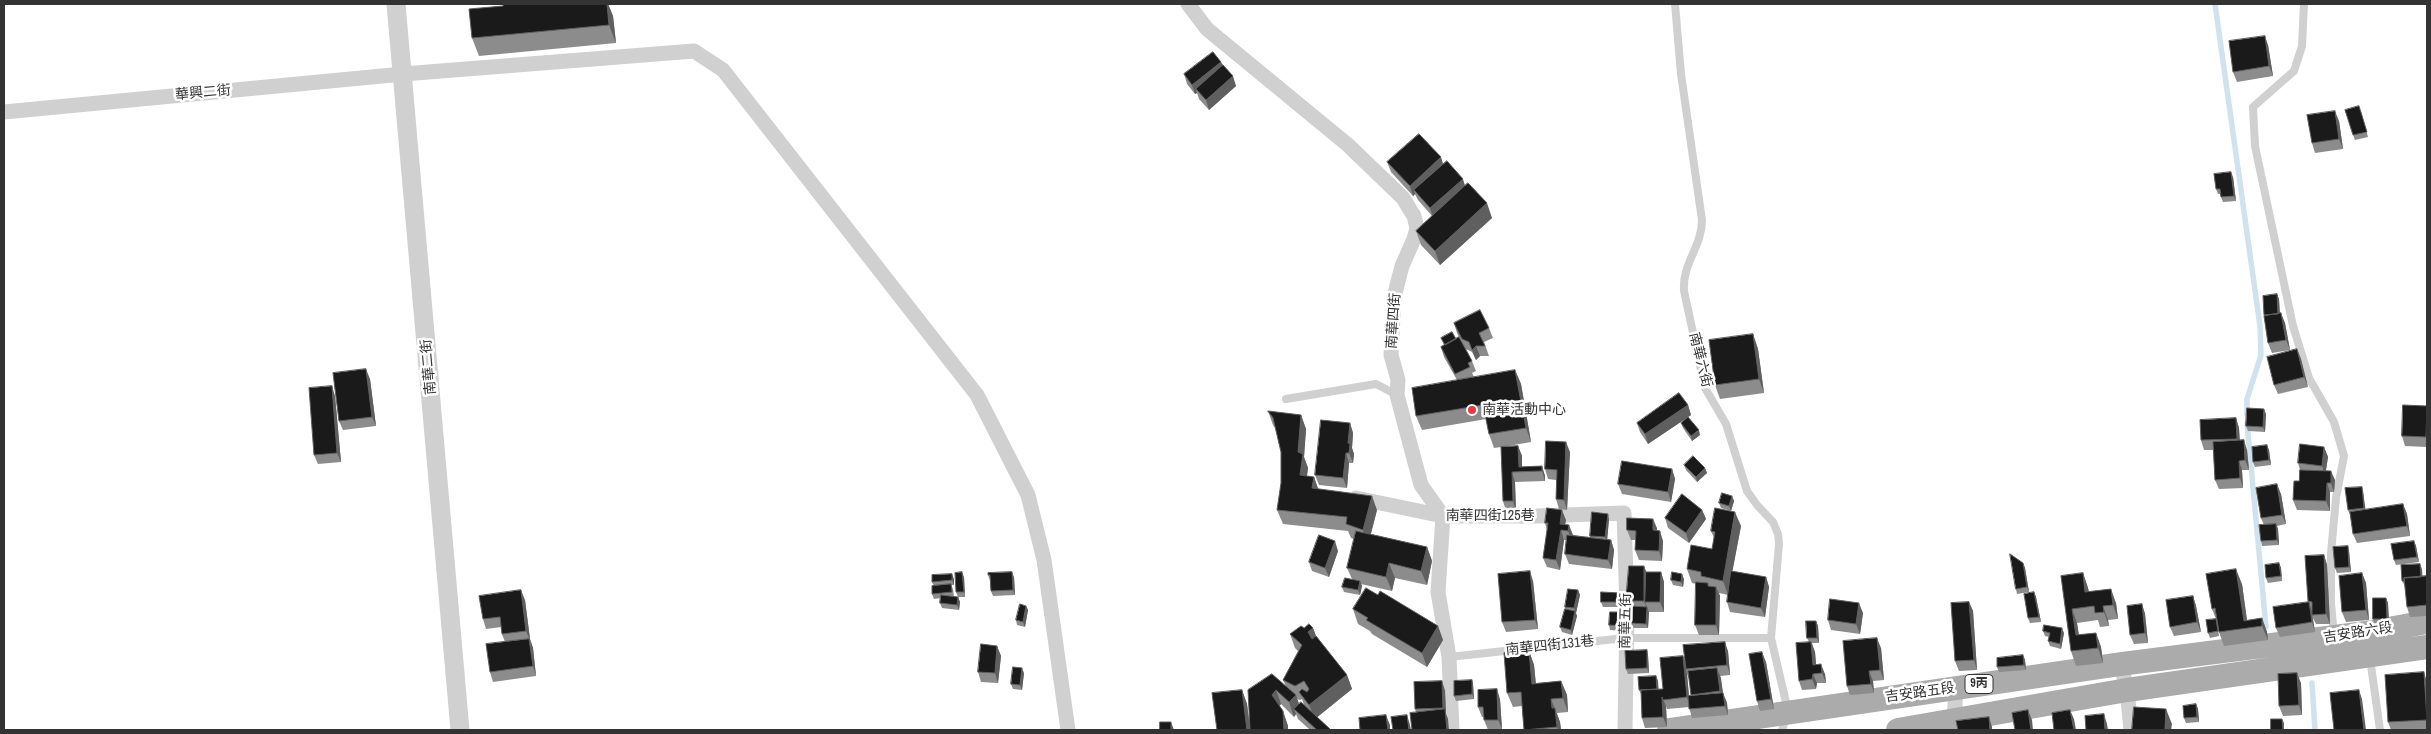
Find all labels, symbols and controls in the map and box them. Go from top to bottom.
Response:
street label: 華興二街 [174,82,232,104]
street label: 南華四街 [1384,292,1404,350]
street label: 南華六街 [1685,331,1715,389]
street label: 南華二街 [418,338,440,396]
place label: 南華活動中心 [1482,402,1566,418]
marker: 南華活動中心 [1466,404,1478,416]
street label: 南華四街125巷 [1445,508,1535,524]
street label: 南華五街 [1617,593,1635,649]
street label: 吉安路六段 [2322,619,2394,647]
street label: 南華四街131巷 [1505,633,1595,659]
road number: 9丙 [1965,674,1993,694]
street label: 吉安路五段 [1884,680,1956,706]

